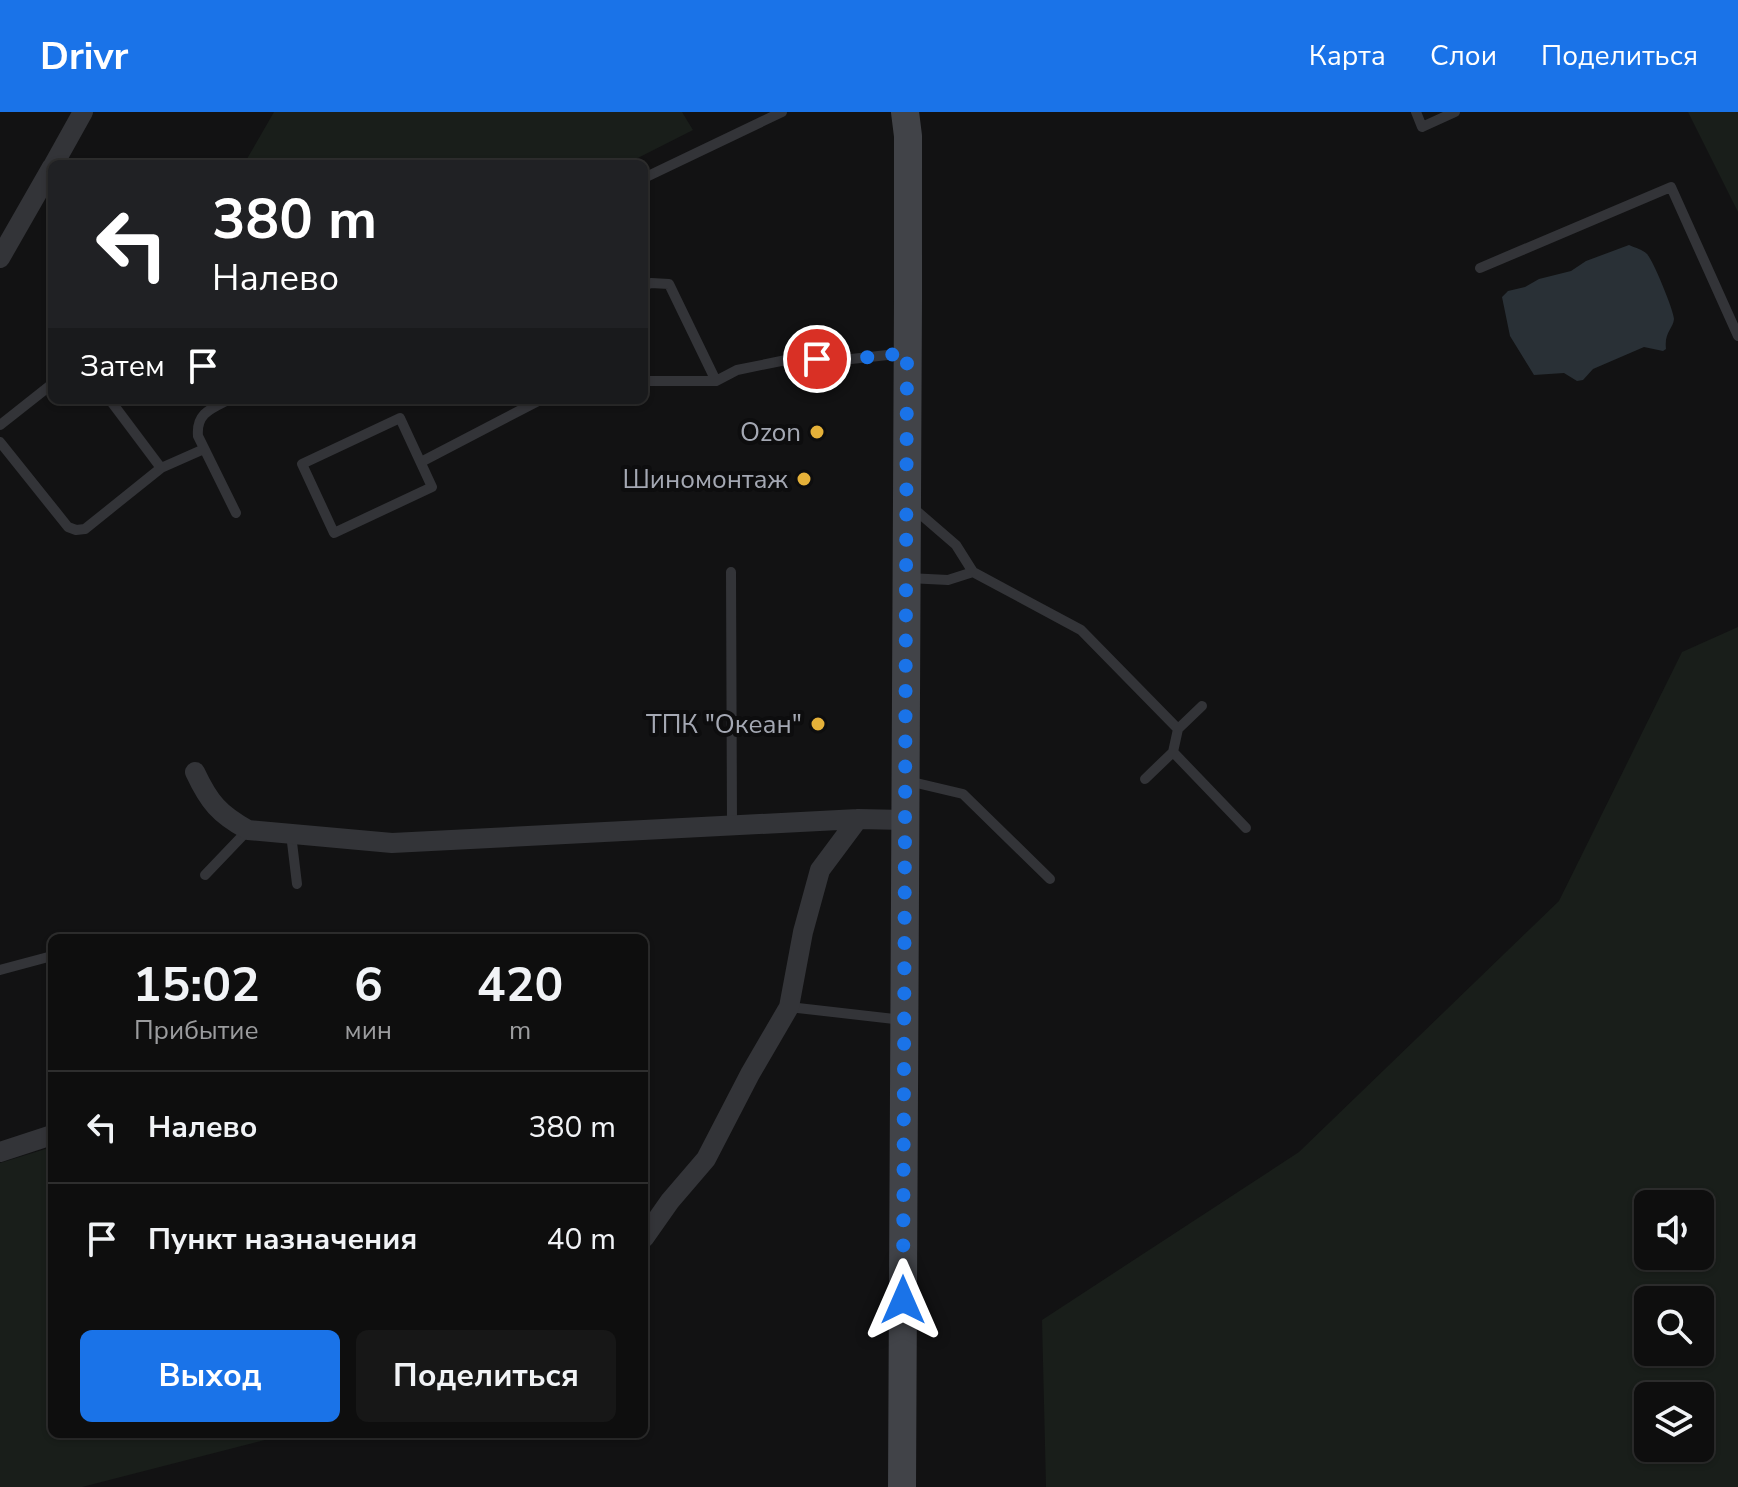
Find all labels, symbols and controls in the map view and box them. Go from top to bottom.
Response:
text: Drivr [40,31,128,82]
text: Карта [1309,37,1386,75]
text: Слои [1430,37,1497,75]
text: Поделиться [1541,37,1698,75]
text: 380 m [212,181,377,258]
icon: left [80,192,184,296]
text: Налево [212,254,339,303]
pin [783,325,851,393]
icon: arrive [795,337,839,381]
icon: arrive [181,344,225,388]
text: Затем [80,346,165,387]
place label: Ozon [740,415,801,450]
marker: Ozon [808,423,826,441]
place label: Шиномонтаж [622,462,789,497]
marker: Шиномонтаж [795,470,813,488]
place label: ТПК "Океан" [646,707,802,742]
marker: ТПК "Океан" [809,715,827,733]
text: 15:02 [133,952,260,1018]
text: 6 [354,952,383,1018]
text: 420 [477,952,563,1018]
text: Прибытие [134,1013,259,1048]
text: мин [345,1013,392,1048]
text: m [509,1013,531,1048]
icon: left [80,1105,124,1149]
text: Налево [148,1107,257,1148]
text: 380 m [529,1107,616,1148]
map controls [1634,1190,1714,1462]
button: sound [1634,1190,1714,1270]
icon: arrive [80,1217,124,1261]
text: Пункт назначения [148,1219,417,1260]
text: 40 m [547,1219,616,1260]
position arrow [861,1258,945,1342]
button: search [1634,1286,1714,1366]
button: Выход [80,1330,340,1422]
button: Поделиться [356,1330,616,1422]
button: layers [1634,1382,1714,1462]

